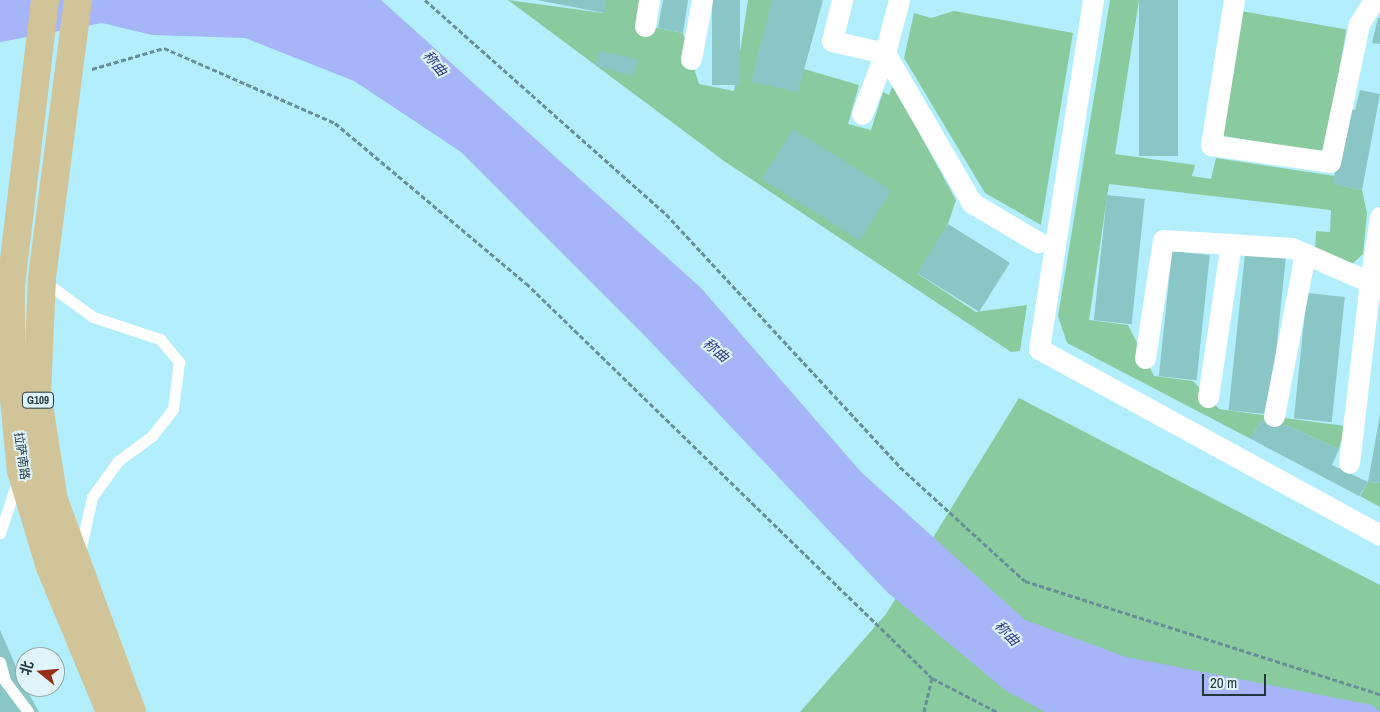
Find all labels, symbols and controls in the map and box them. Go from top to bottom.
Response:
water label: 称曲 [420,47,450,79]
water label: 称曲 [700,335,732,365]
road number: G109 [22,392,54,408]
street label: 拉萨南路 [11,431,31,481]
water label: 称曲 [991,617,1023,649]
north arrow [15,647,65,697]
text: 北 [16,659,37,677]
scale bar [1205,664,1269,696]
text: 20 m [1210,672,1237,693]

